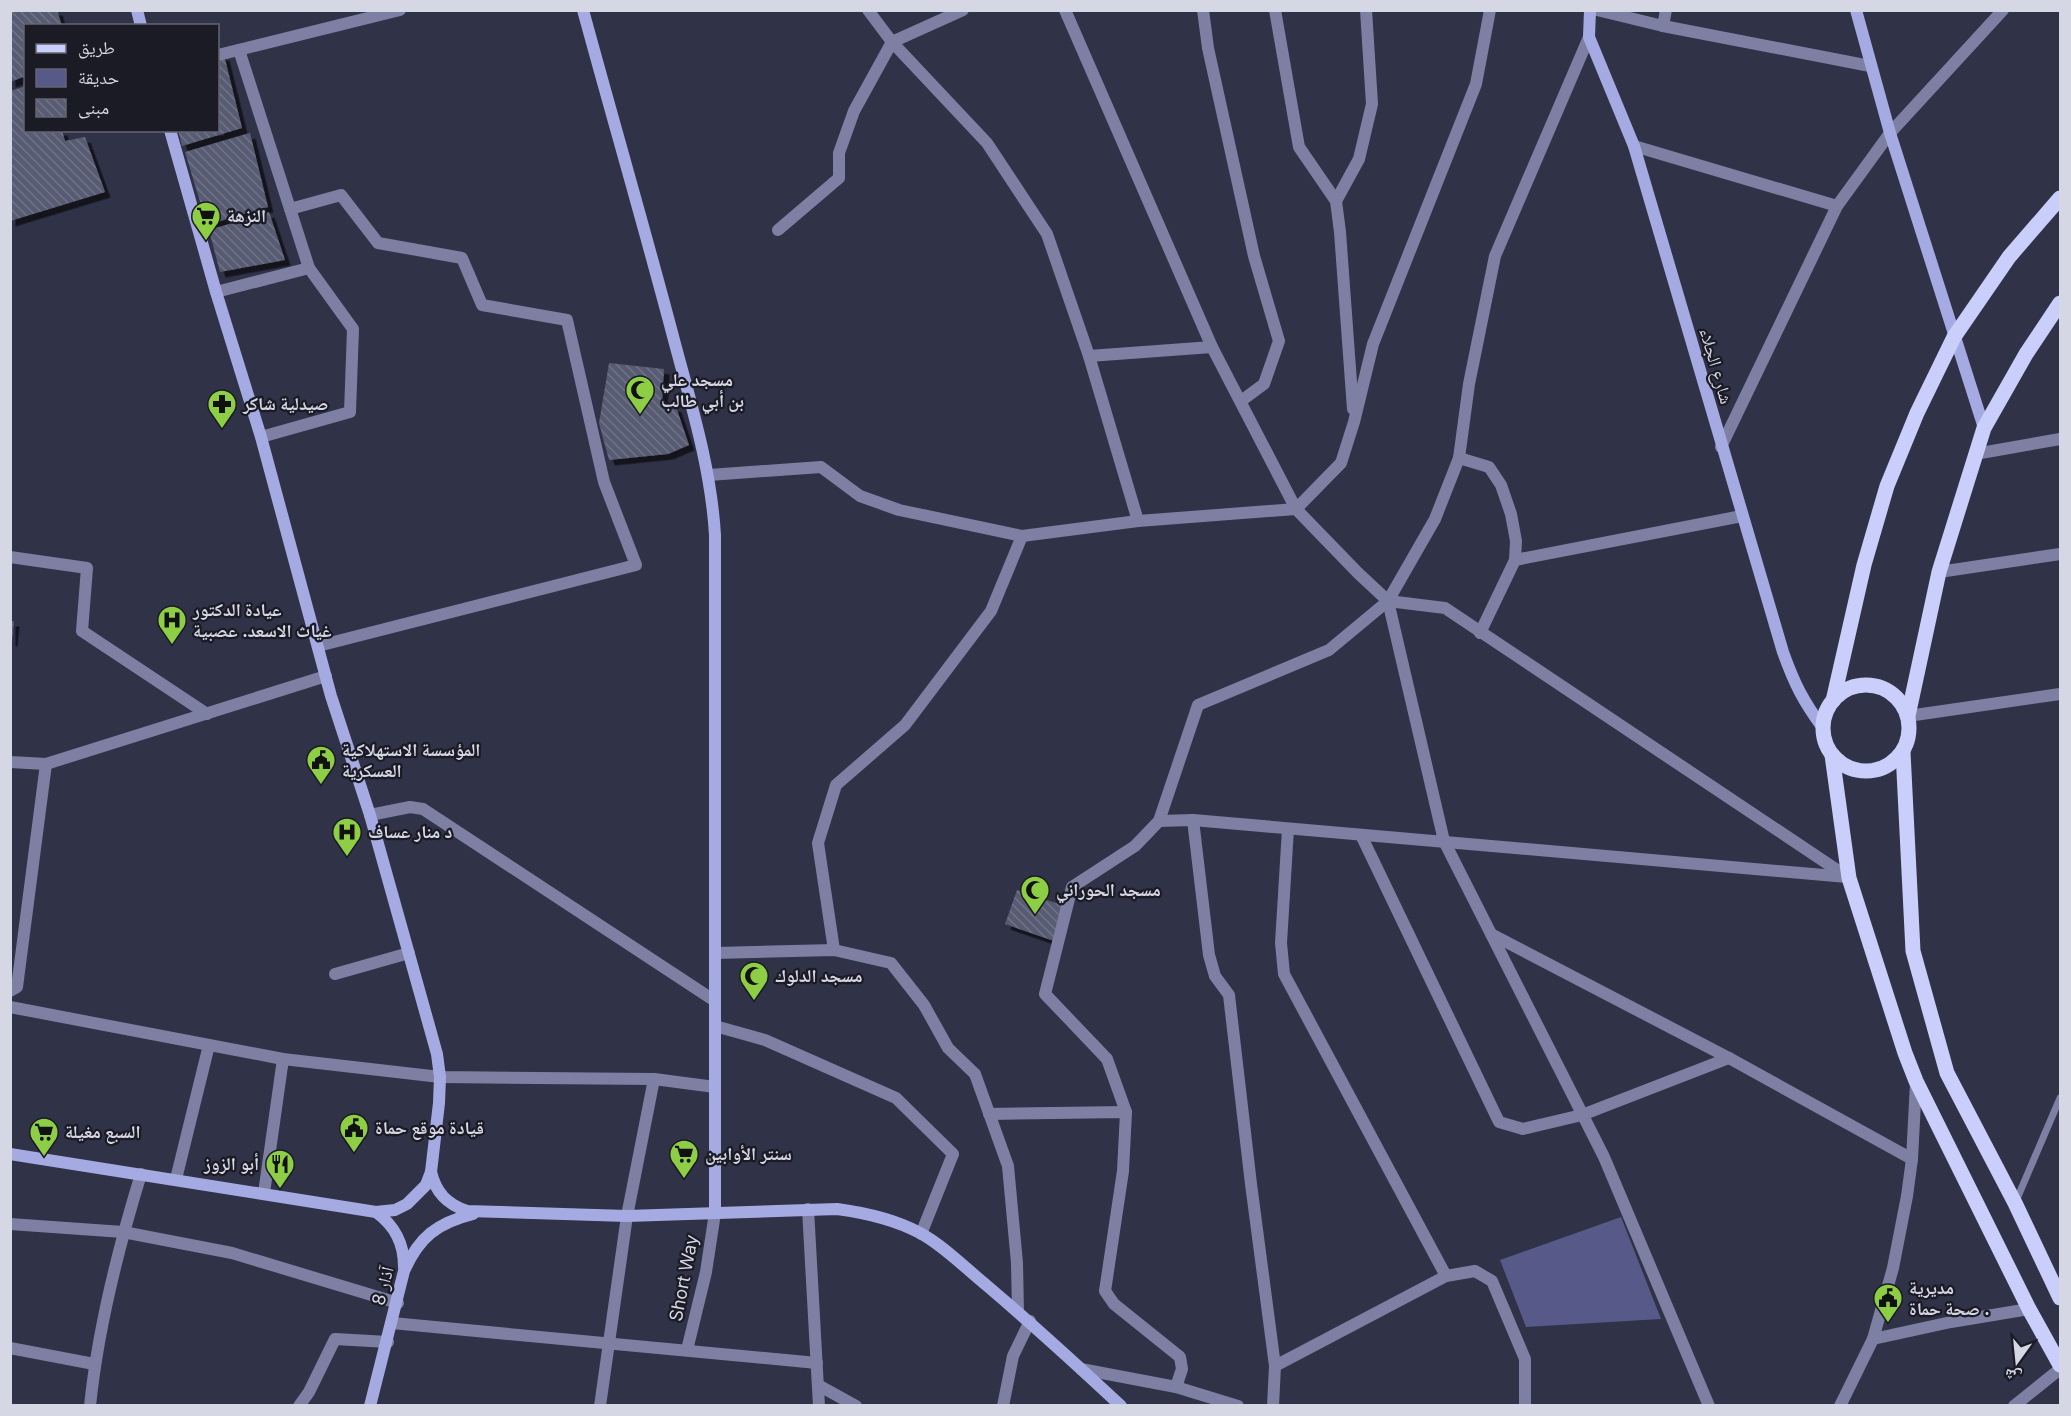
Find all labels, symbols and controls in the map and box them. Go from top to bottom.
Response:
legend [24,24,219,132]
text: طريق [78,37,115,59]
text: حديقة [78,67,119,88]
text: مبنى [78,97,109,119]
supermarket icon: النزهة [190,200,222,242]
place label: النزهة [227,205,266,226]
street label: شارع الجلاء [1695,325,1737,407]
place label: مسجد علي بن أبي طالب [661,369,744,415]
mosque icon: مسجد علي بن أبي طالب [624,374,656,416]
pharmacy icon: صيدلية شاكر [206,388,238,430]
place label: صيدلية شاكر [242,393,328,414]
place label: عيادة الدكتور غياث الاسعد. عصبية [192,599,331,642]
hospital icon: عيادة الدكتور غياث الاسعد. عصبية [156,604,188,646]
place label: المؤسسة الاستهلاكية العسكرية [342,739,480,781]
public building icon: المؤسسة الاستهلاكية العسكرية [305,744,337,786]
hospital icon: د منار عساف [331,816,363,858]
place label: د منار عساف [368,821,453,842]
mosque icon: مسجد الحوراني [1019,874,1051,916]
place label: مسجد الحوراني [1056,879,1161,904]
mosque icon: مسجد الدلوك [738,960,770,1002]
place label: مسجد الدلوك [775,965,862,986]
public building icon: قيادة موقع حماة [338,1112,370,1154]
supermarket icon: السبع مغيلة [28,1116,60,1158]
place label: قيادة موقع حماة [375,1117,484,1140]
place label: السبع مغيلة [65,1121,141,1144]
supermarket icon: سنتر الأوابين [668,1138,700,1180]
place label: سنتر الأوابين [705,1143,792,1165]
restaurant icon: أبو الزوز [264,1148,296,1190]
place label: أبو الزوز [203,1153,259,1175]
street label: Short Way [665,1233,702,1323]
street label: 8 آذار [367,1264,398,1308]
place label: مديرية صحة حماة . [1909,1277,1989,1319]
public building icon: مديرية صحة حماة . [1872,1282,1904,1324]
north arrow [1987,1332,2047,1392]
text: ش [2002,1365,2024,1388]

